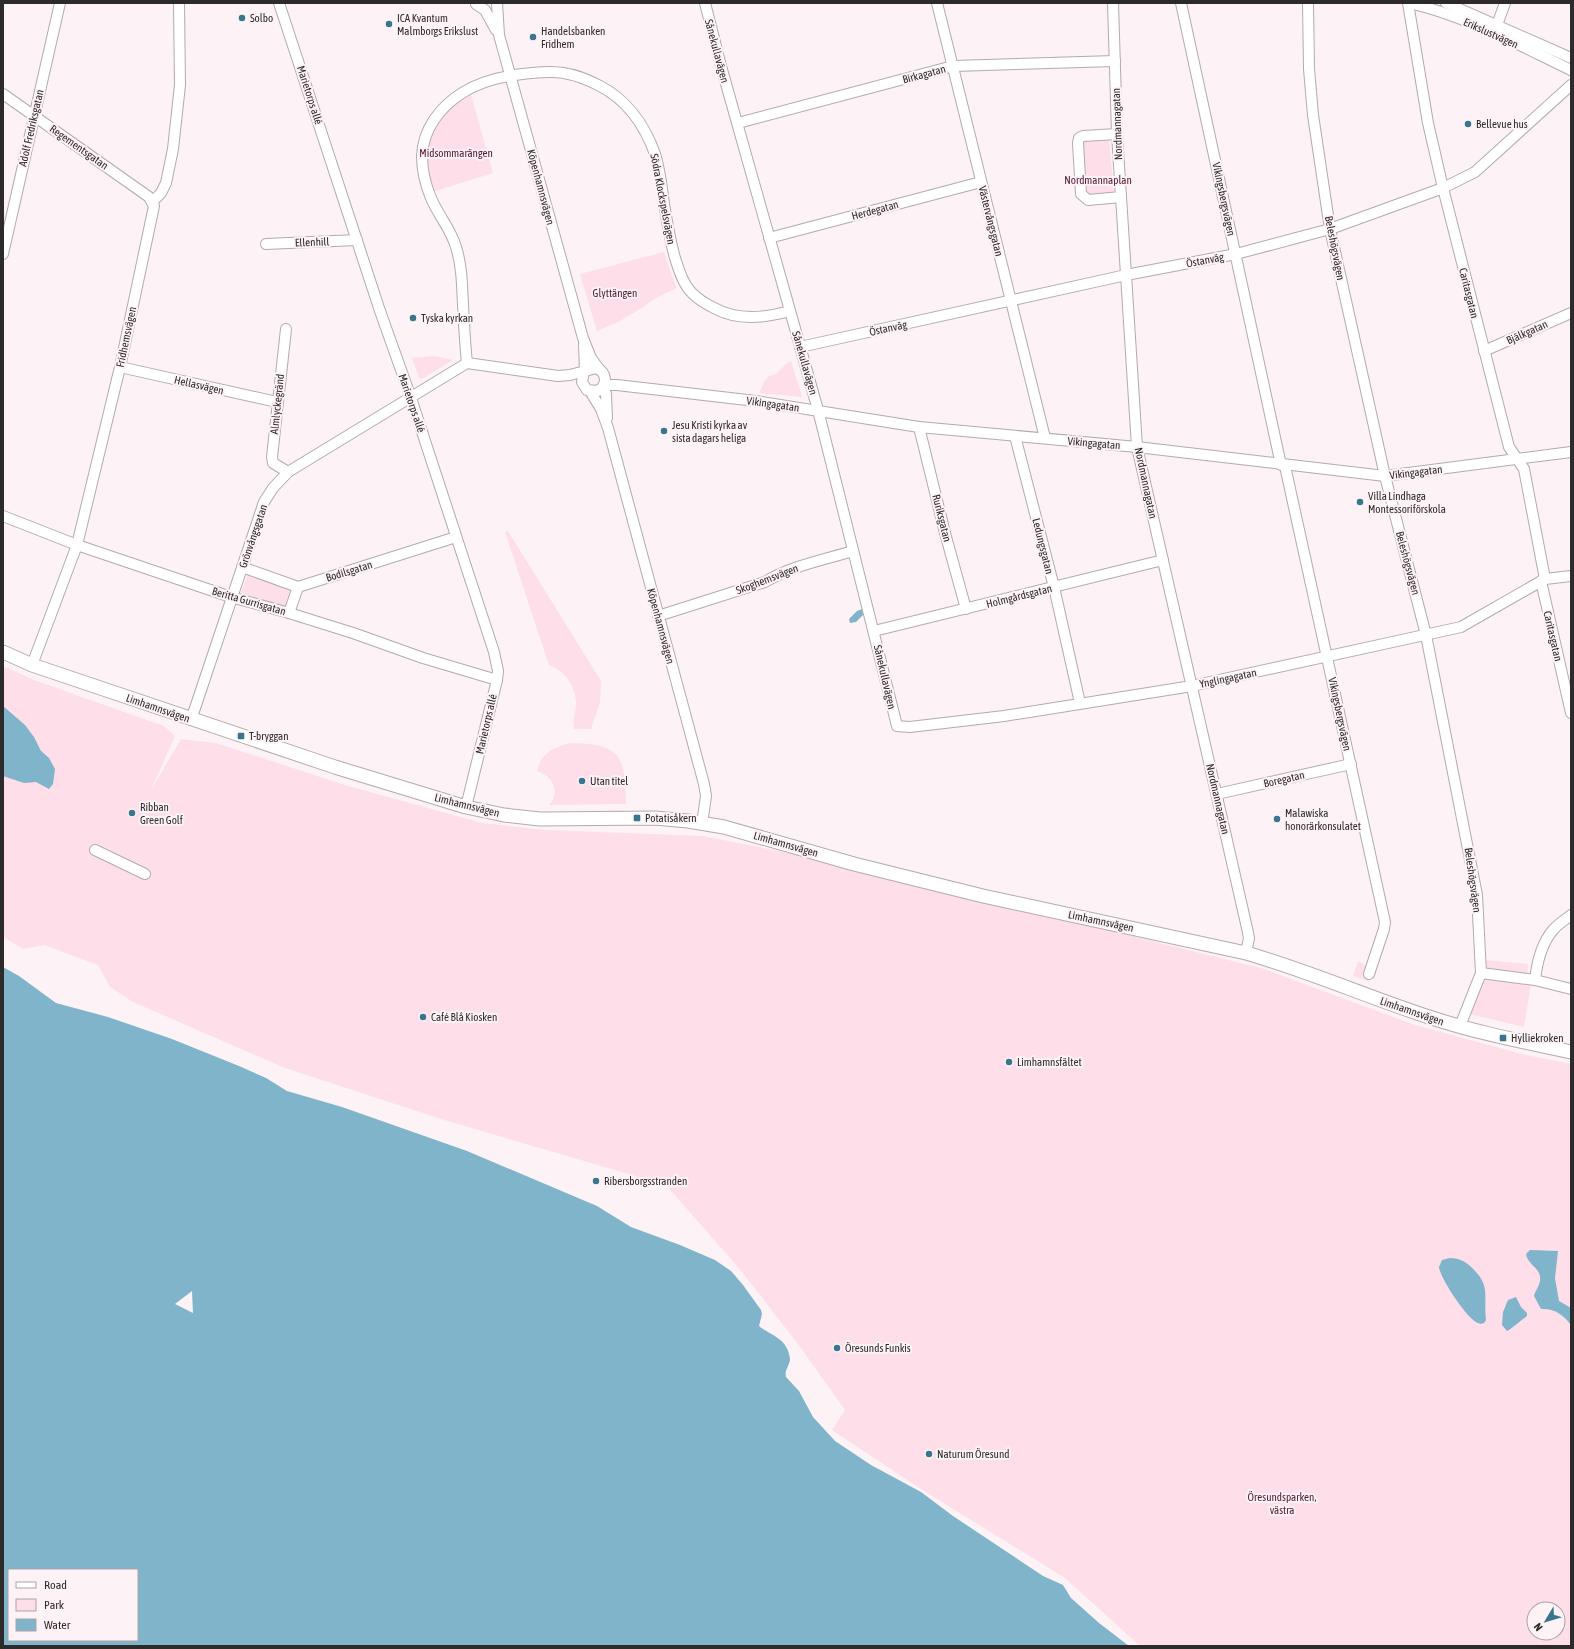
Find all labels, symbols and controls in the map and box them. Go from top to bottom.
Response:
place label: Solbo [250,12,273,24]
place label: ICA Kvantum Malmborgs Erikslust [397,12,478,37]
marker: Solbo [237,13,247,23]
street label: Erikslustvägen [1462,16,1520,50]
street label: Sånekullavägen [703,18,731,84]
marker: ICA Kvantum Malmborgs Erikslust [384,19,394,29]
place label: Handelsbanken Fridhem [541,25,605,50]
marker: Handelsbanken Fridhem [528,32,538,42]
street label: Birkagatan [901,62,947,86]
street label: Marietorps allé [295,64,325,126]
street label: Adolf Fredriksgatan [16,88,46,168]
street label: Nordmannagatan [1110,88,1124,160]
place label: Bellevue hus [1476,118,1528,130]
marker: Bellevue hus [1463,119,1473,129]
street label: Regementsgatan [47,122,111,172]
park label: Midsommarängen [419,147,493,159]
street label: Köpenhamnsvägen [525,148,557,226]
street label: Södra Klockspelsvägen [648,153,678,245]
street label: Vikingsbergsvägen [1210,161,1238,237]
park label: Nordmannaplan [1064,174,1132,186]
street label: Västervångsgatan [976,185,1006,257]
street label: Herdegatan [850,198,900,222]
street label: Beleshögsvägen [1323,215,1347,281]
street label: Ellenhill [295,235,329,249]
street label: Östanväg [1185,250,1225,270]
street label: Caritasgatan [1457,267,1481,319]
park label: Glyttängen [593,287,637,299]
street label: Fridhemsvägen [114,306,138,368]
place label: Tyska kyrkan [421,312,473,324]
marker: Tyska kyrkan [408,313,418,323]
street label: Östanväg [868,318,908,338]
street label: Bjälkgatan [1505,318,1549,346]
street label: Sånekullavägen [790,330,820,396]
street label: Marietorps allé [396,372,428,434]
street label: Hellasvägen [173,373,225,397]
street label: Almlyckegränd [268,373,286,435]
street label: Vikingagatan [746,394,800,414]
place label: Jesu Kristi kyrka av sista dagars heliga [672,419,748,444]
marker: Jesu Kristi kyrka av sista dagars heliga [659,426,669,436]
street label: Vikingagatan [1067,435,1121,451]
street label: Nordmannagatan [1133,446,1159,520]
street label: Vikingagatan [1389,463,1443,481]
place label: Villa Lindhaga Montessoriförskola [1368,490,1446,515]
street label: Ruriksgatan [930,493,954,543]
marker: Villa Lindhaga Montessoriförskola [1355,497,1365,507]
street label: Grönvångsgatan [237,503,269,569]
street label: Ledungsgatan [1030,517,1056,575]
street label: Beleshögsvägen [1394,530,1422,596]
street label: Bodilsgatan [324,558,374,584]
street label: Skoghemsvägen [734,562,800,596]
street label: Holmgårdsgatan [985,582,1053,610]
street label: Beritta Gurrisgatan [211,585,287,617]
street label: Köpenhamnsvägen [645,587,677,665]
street label: Caritasgatan [1541,610,1565,662]
street label: Sånekullavägen [872,644,898,710]
street label: Ynglingagatan [1198,666,1258,690]
street label: Vikingsbergsvägen [1326,676,1354,752]
street label: Limhamnsvägen [125,691,191,725]
street label: Marietorps allé [473,693,499,755]
place label: T-bryggan [249,730,289,742]
marker: T-bryggan [236,731,246,741]
street label: Nordmannagatan [1204,762,1232,836]
street label: Boregatan [1262,768,1306,790]
place label: Utan titel [590,775,628,787]
marker: Utan titel [577,776,587,786]
street label: Limhamnsvägen [433,791,501,819]
place label: Ribban Green Golf [140,801,183,826]
place label: Malawiska honorärkonsulatet [1285,807,1361,832]
marker: Ribban Green Golf [127,808,137,818]
place label: Potatisåkern [645,812,697,824]
marker: Potatisåkern [632,813,642,823]
marker: Malawiska honorärkonsulatet [1272,814,1282,824]
street label: Limhamnsvägen [752,829,820,859]
street label: Beleshögsvägen [1463,847,1483,913]
street label: Limhamnsvägen [1067,908,1135,934]
street label: Limhamnsvägen [1379,994,1445,1028]
place label: Café Blå Kiosken [431,1011,497,1023]
marker: Café Blå Kiosken [418,1012,428,1022]
place label: Hylliekroken [1511,1032,1563,1044]
marker: Hylliekroken [1498,1033,1508,1043]
place label: Limhamnsfältet [1017,1056,1082,1068]
marker: Limhamnsfältet [1004,1057,1014,1067]
place label: Ribersborgsstranden [604,1175,687,1187]
marker: Ribersborgsstranden [591,1176,601,1186]
place label: Öresunds Funkis [845,1342,911,1354]
marker: Öresunds Funkis [832,1343,842,1353]
place label: Naturum Öresund [937,1448,1009,1460]
marker: Naturum Öresund [924,1449,934,1459]
park label: Öresundsparken, västra [1248,1491,1316,1516]
legend [8,1569,138,1641]
text: Road [44,1578,67,1592]
text: Park [44,1598,65,1612]
north arrow [1526,1601,1566,1641]
text: Water [44,1618,71,1632]
text: N [1531,1621,1545,1633]

